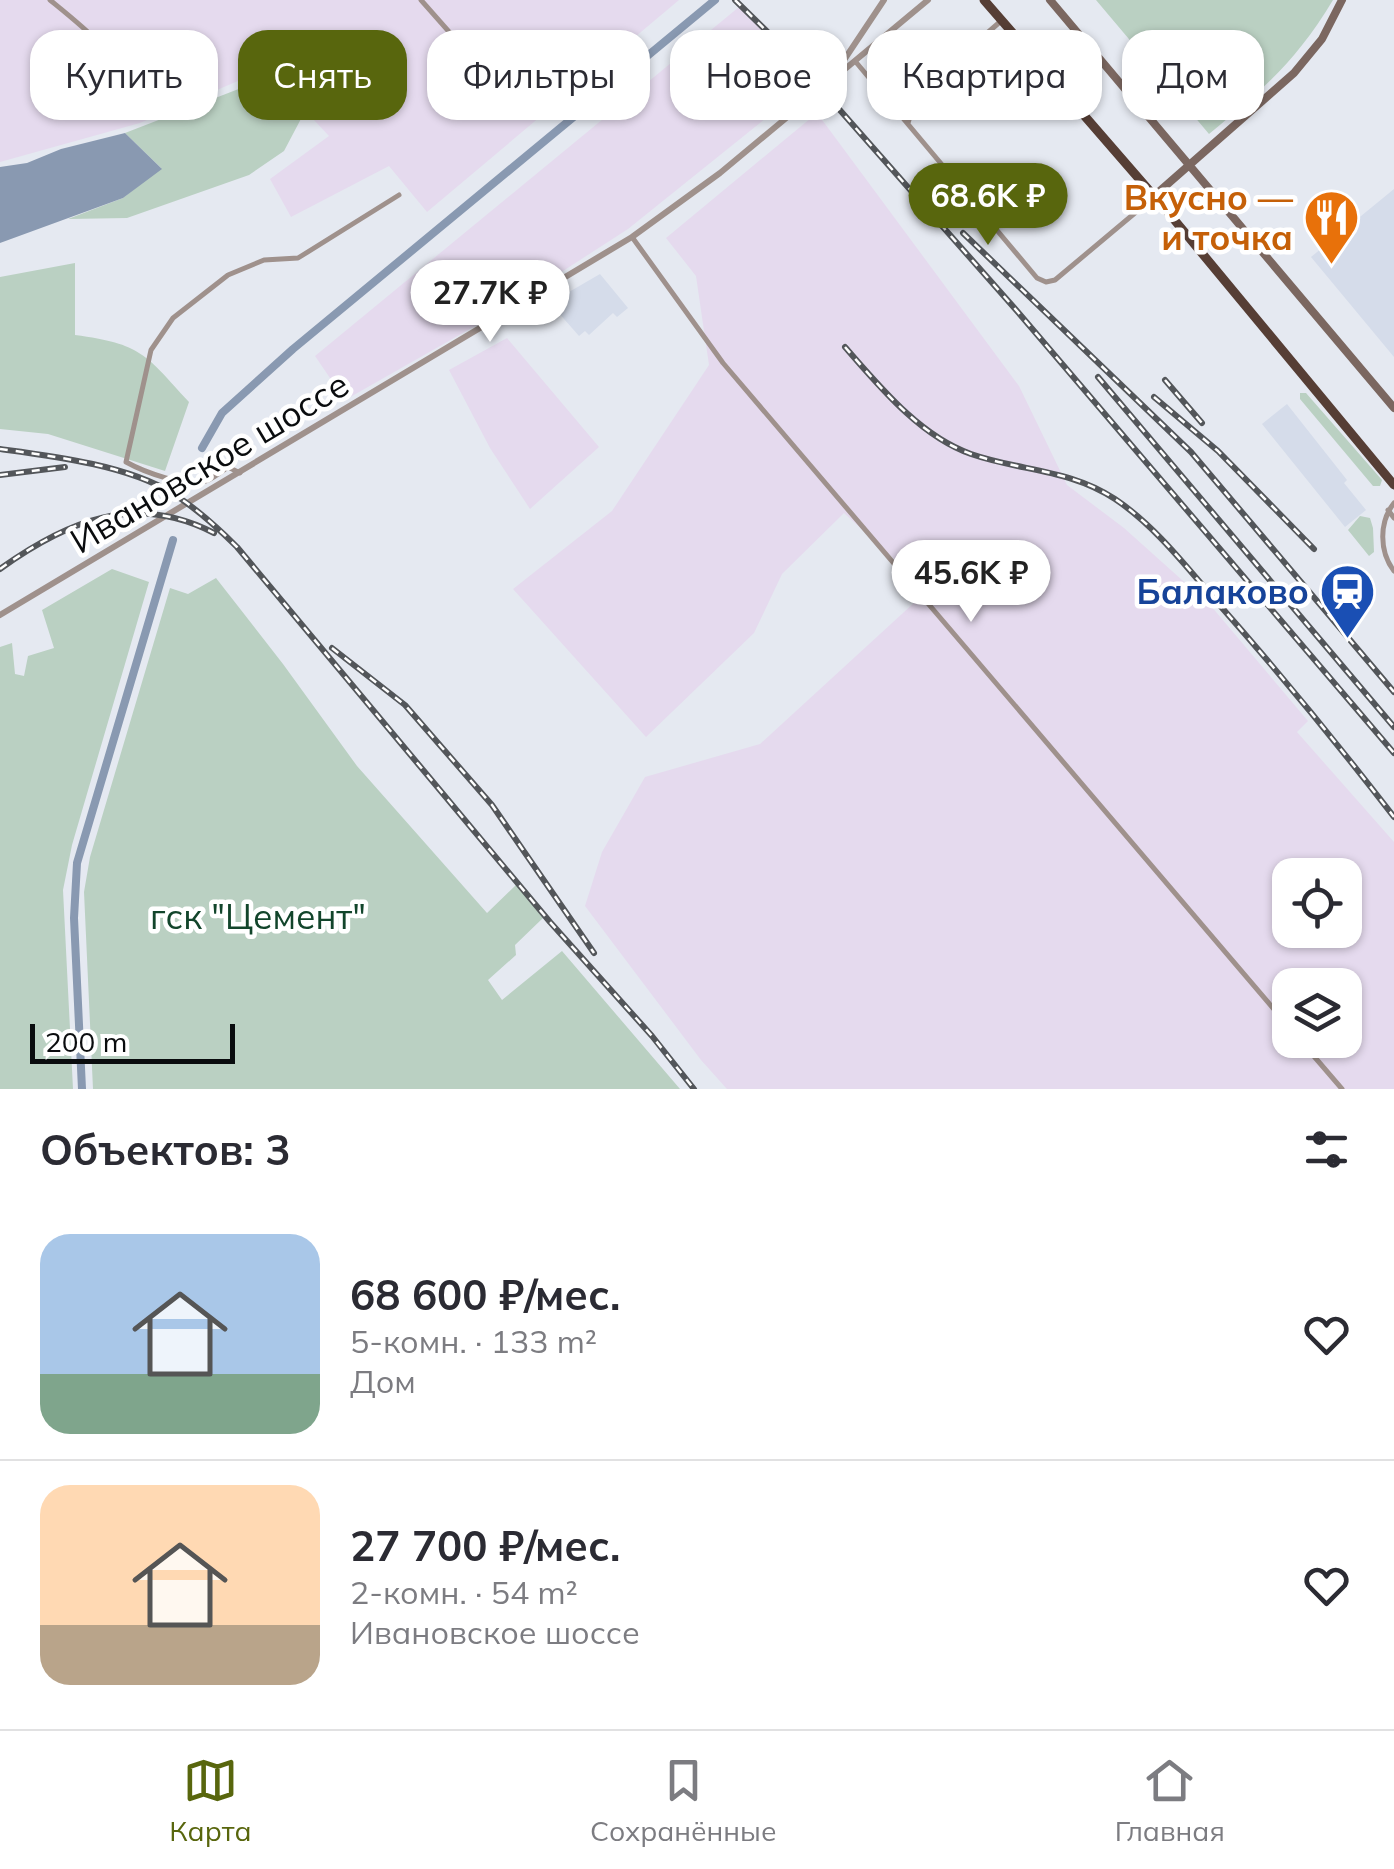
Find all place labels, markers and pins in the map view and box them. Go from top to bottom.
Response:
pin: 68.6K ₽ [896,163,1080,248]
place label: Вкусно — и точка [1124,175,1294,259]
restaurant icon: Вкусно — и точка [1302,187,1362,266]
pin: 27.7K ₽ [398,260,582,345]
pin: 45.6K ₽ [879,540,1063,625]
station icon: Балаково [1318,561,1378,640]
place label: Балаково [1137,569,1309,613]

